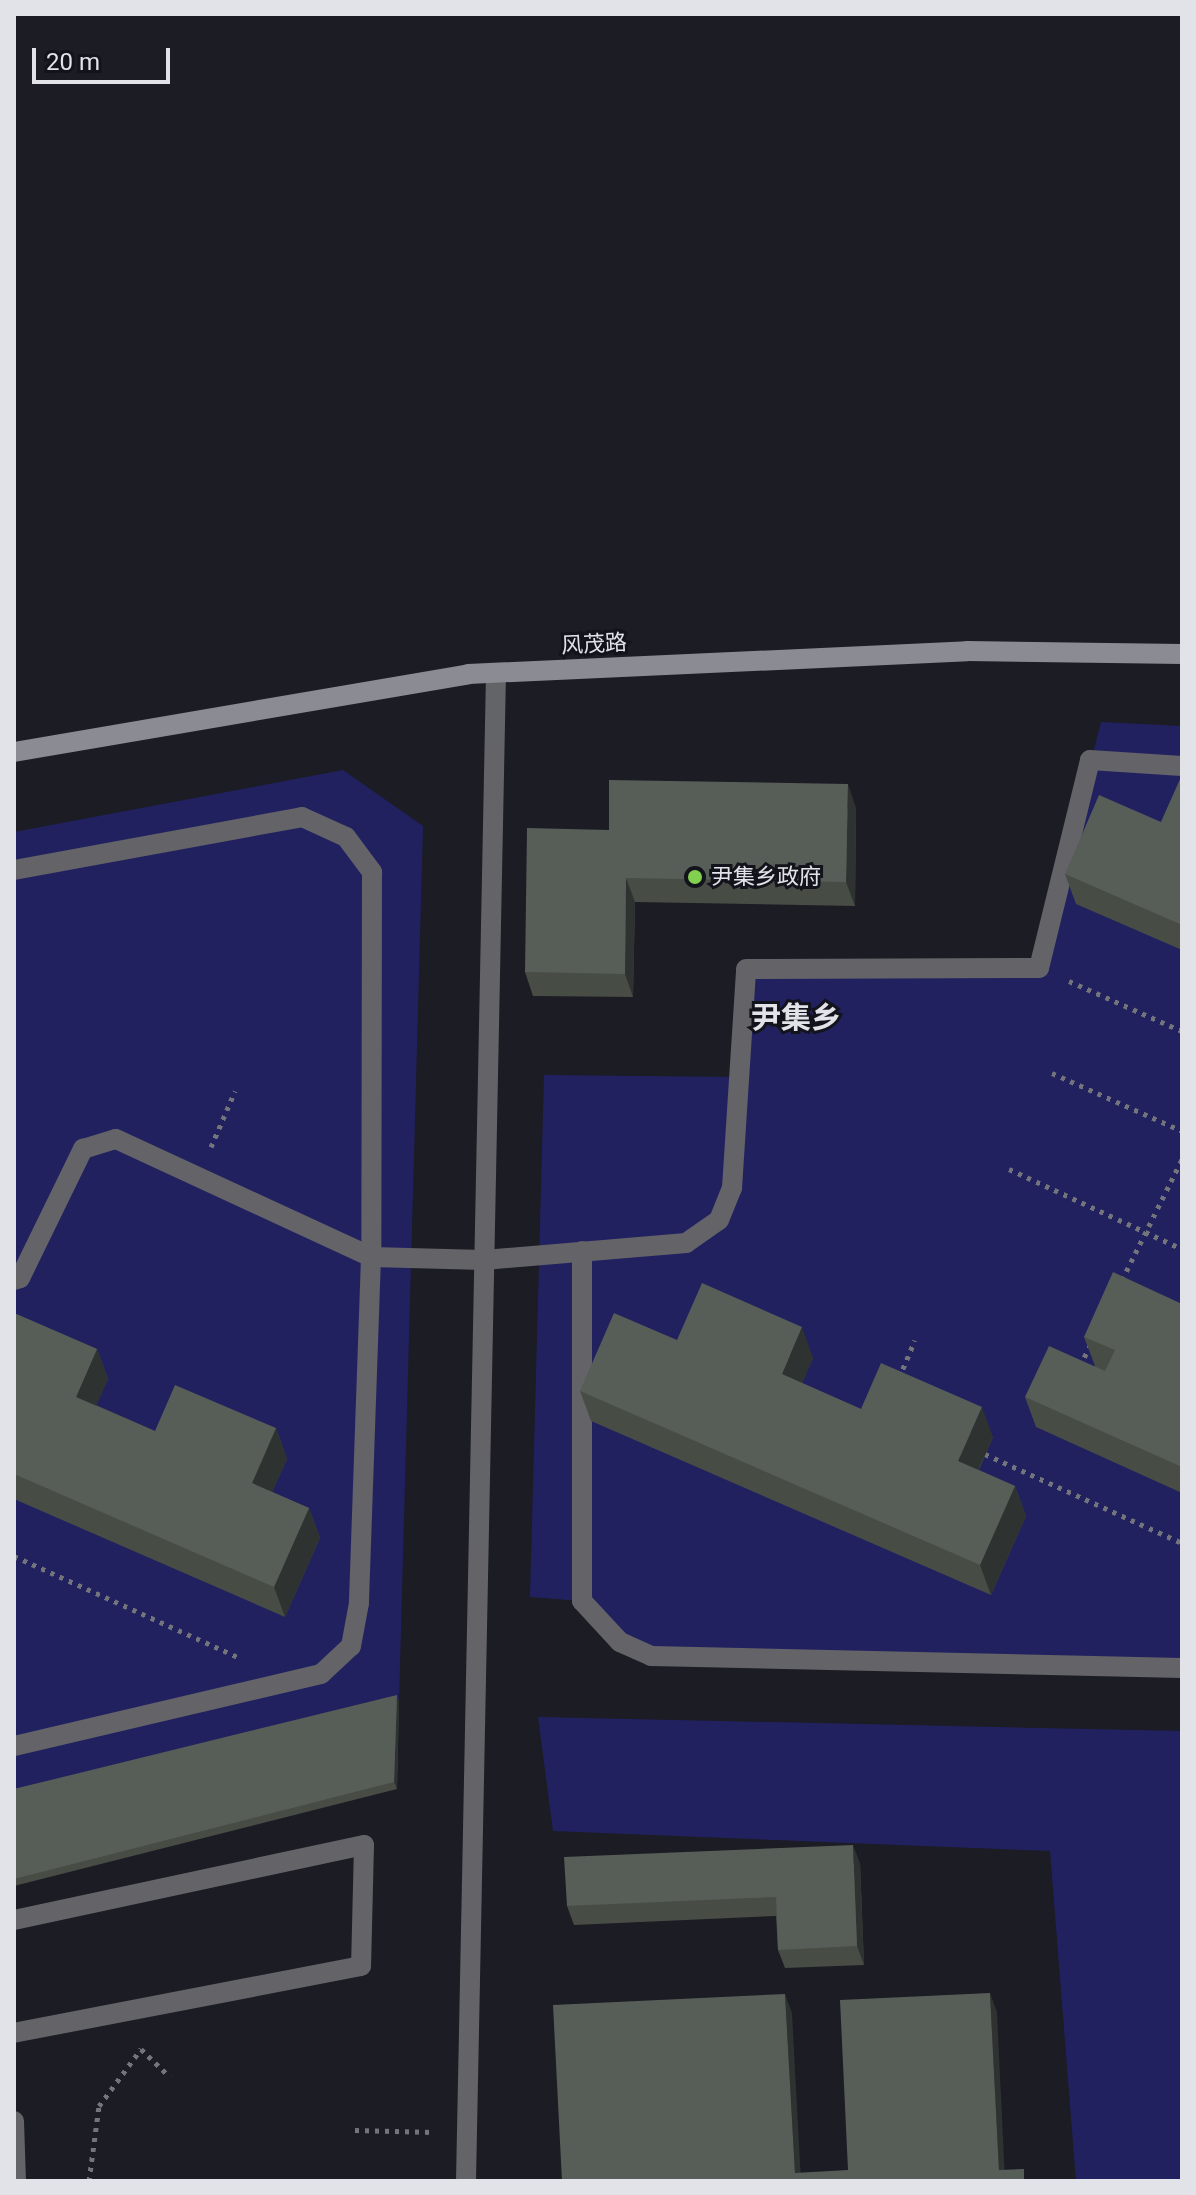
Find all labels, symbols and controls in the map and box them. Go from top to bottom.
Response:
scale bar [36,32,174,82]
text: 20 m [46,48,100,76]
street label: 风茂路 [560,629,628,659]
place label: 尹集乡政府 [711,864,821,890]
marker: 尹集乡政府 [686,868,704,886]
district label: 尹集乡 [751,1000,841,1036]

